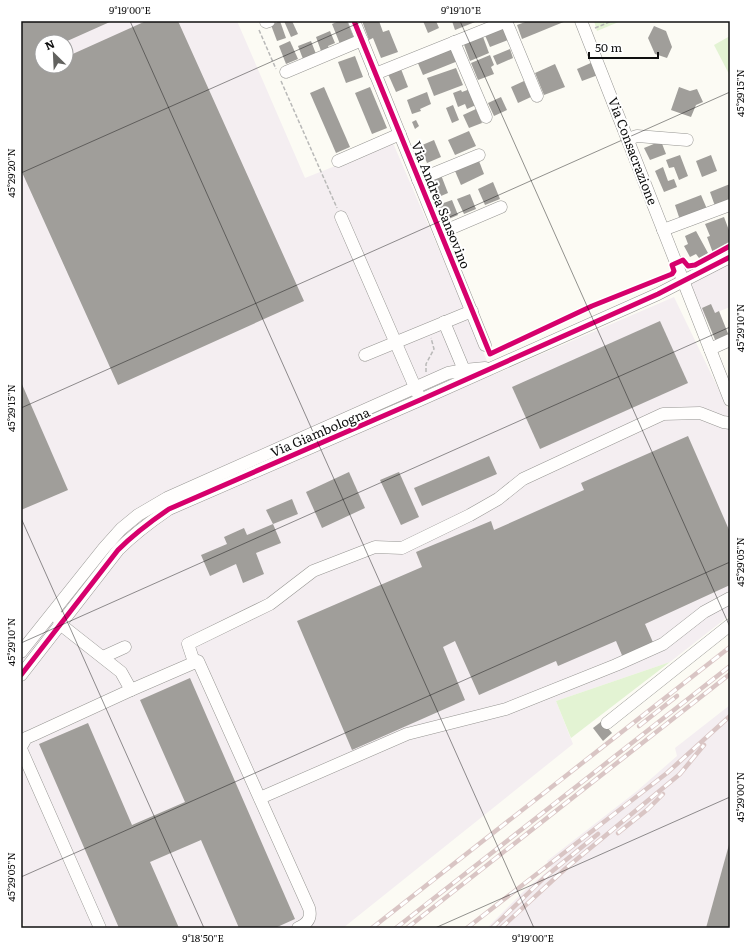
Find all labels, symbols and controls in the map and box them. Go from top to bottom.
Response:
text: 9°19'00"E [109,2,151,17]
text: 9°19'10"E [441,2,481,17]
north arrow [34,34,74,74]
scale bar [589,34,658,60]
text: N [42,35,57,53]
text: 50 m [595,38,622,56]
text: 45°29'15"N [732,69,747,117]
street label: Via Consacrazione [604,94,663,208]
street label: Via Andrea Sansovino [407,138,476,272]
text: 45°29'20"N [3,148,18,198]
text: 45°29'10"N [732,304,747,352]
text: 45°29'15"N [3,384,18,432]
street label: Via Giambologna [267,402,373,461]
text: 45°29'05"N [732,537,747,587]
text: 45°29'10"N [3,618,18,666]
text: 45°29'00"N [732,772,747,822]
text: 45°29'05"N [3,852,18,902]
text: 9°18'50"E [182,930,224,945]
text: 9°19'00"E [512,930,554,945]

